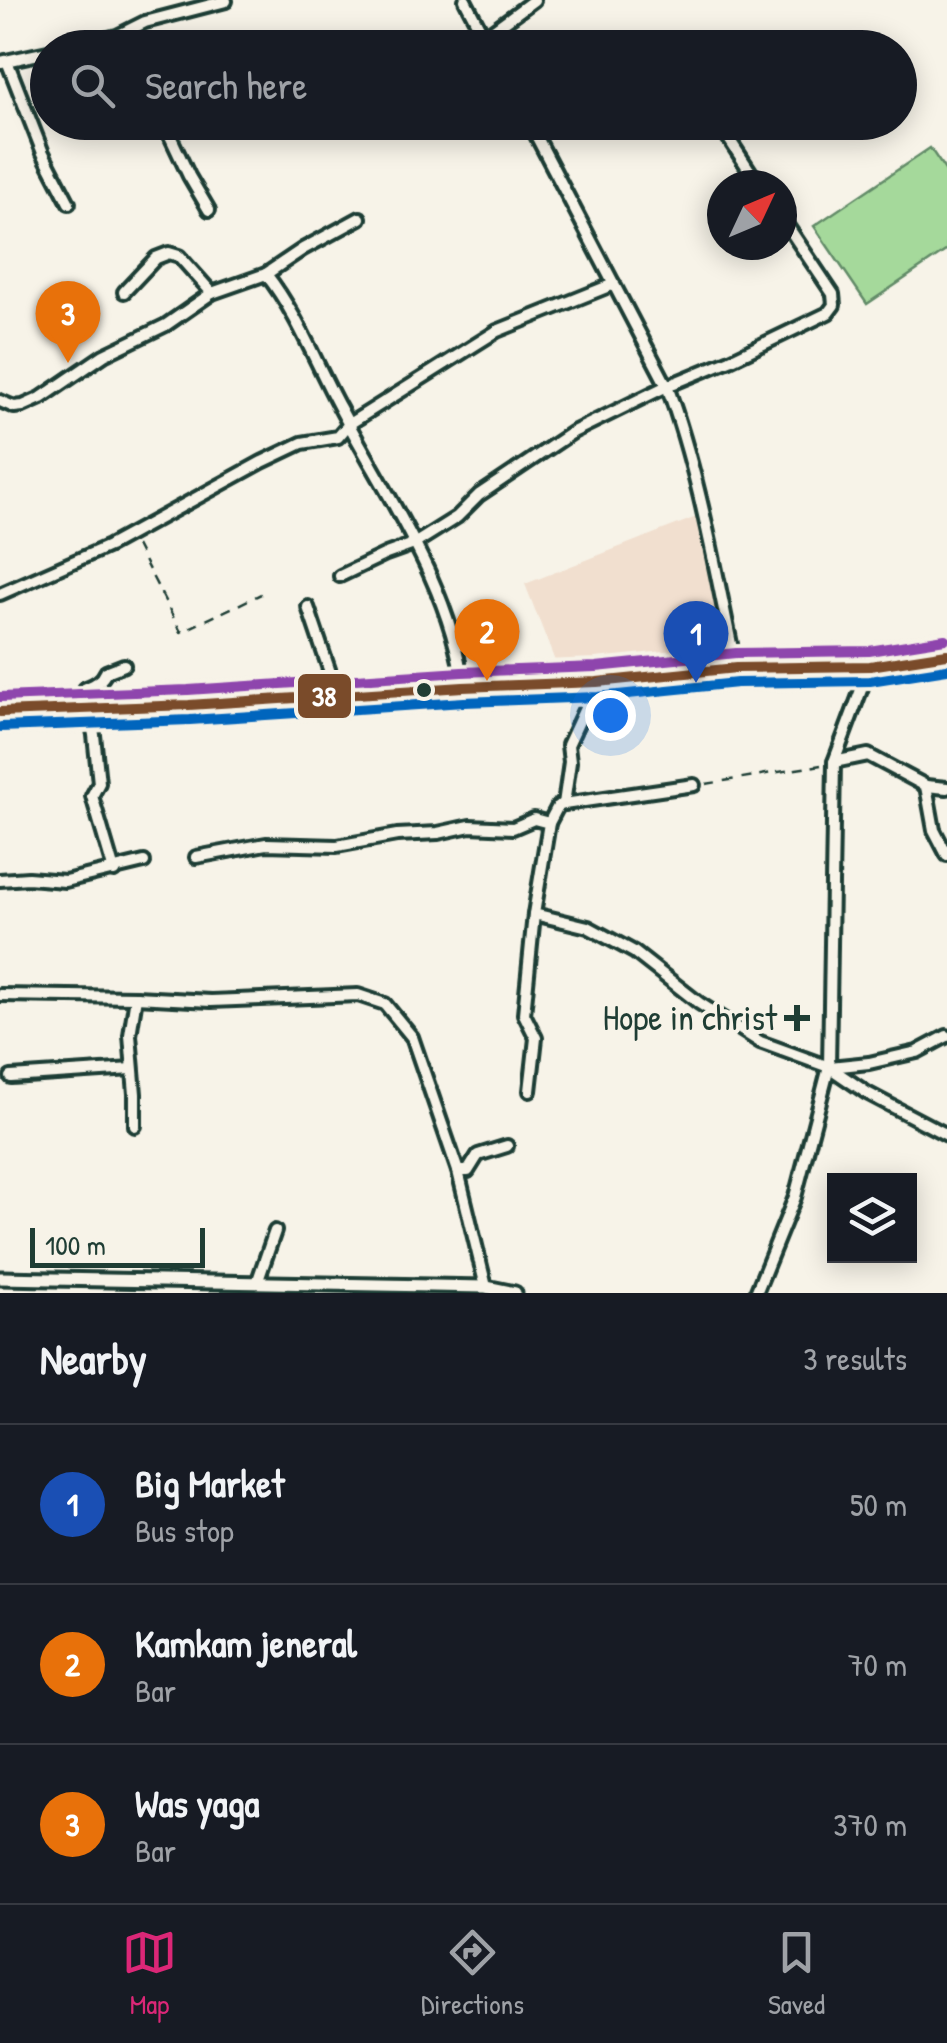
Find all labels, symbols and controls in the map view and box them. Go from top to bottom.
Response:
search box [30,30,917,140]
icon: search [65,58,120,113]
text: Search here [145,59,307,111]
north arrow [707,170,797,260]
pin: 3 [36,280,100,363]
pin: 2 [454,598,520,681]
pin: 1 [664,600,728,683]
line badge: 38 [296,672,353,720]
text: 38 [312,677,336,715]
unlabelled marker [414,680,434,700]
your location [585,690,636,741]
place label: Hope in christ [603,994,778,1041]
marker: Hope in christ [786,1007,808,1029]
map controls [827,1173,917,1263]
button: layers [827,1173,917,1263]
scale bar [30,1223,205,1268]
text: 100 m [45,1226,106,1264]
text: Nearby [40,1330,147,1387]
text: 3 results [803,1337,907,1380]
text: Big Market [135,1457,285,1509]
text: 1 [67,1483,78,1526]
text: 50 m [850,1483,907,1526]
text: Bus stop [135,1509,234,1552]
text: Kamkam jeneral [135,1617,357,1669]
text: 2 [65,1643,80,1686]
text: 70 m [848,1643,907,1686]
text: Bar [135,1669,176,1712]
text: Was yaga [135,1777,259,1829]
text: 3 [65,1803,80,1846]
text: 370 m [833,1803,907,1846]
text: Bar [135,1829,176,1872]
tab: Map [122,1925,177,2023]
tab: Directions [421,1925,524,2023]
tab: Saved [768,1925,825,2023]

